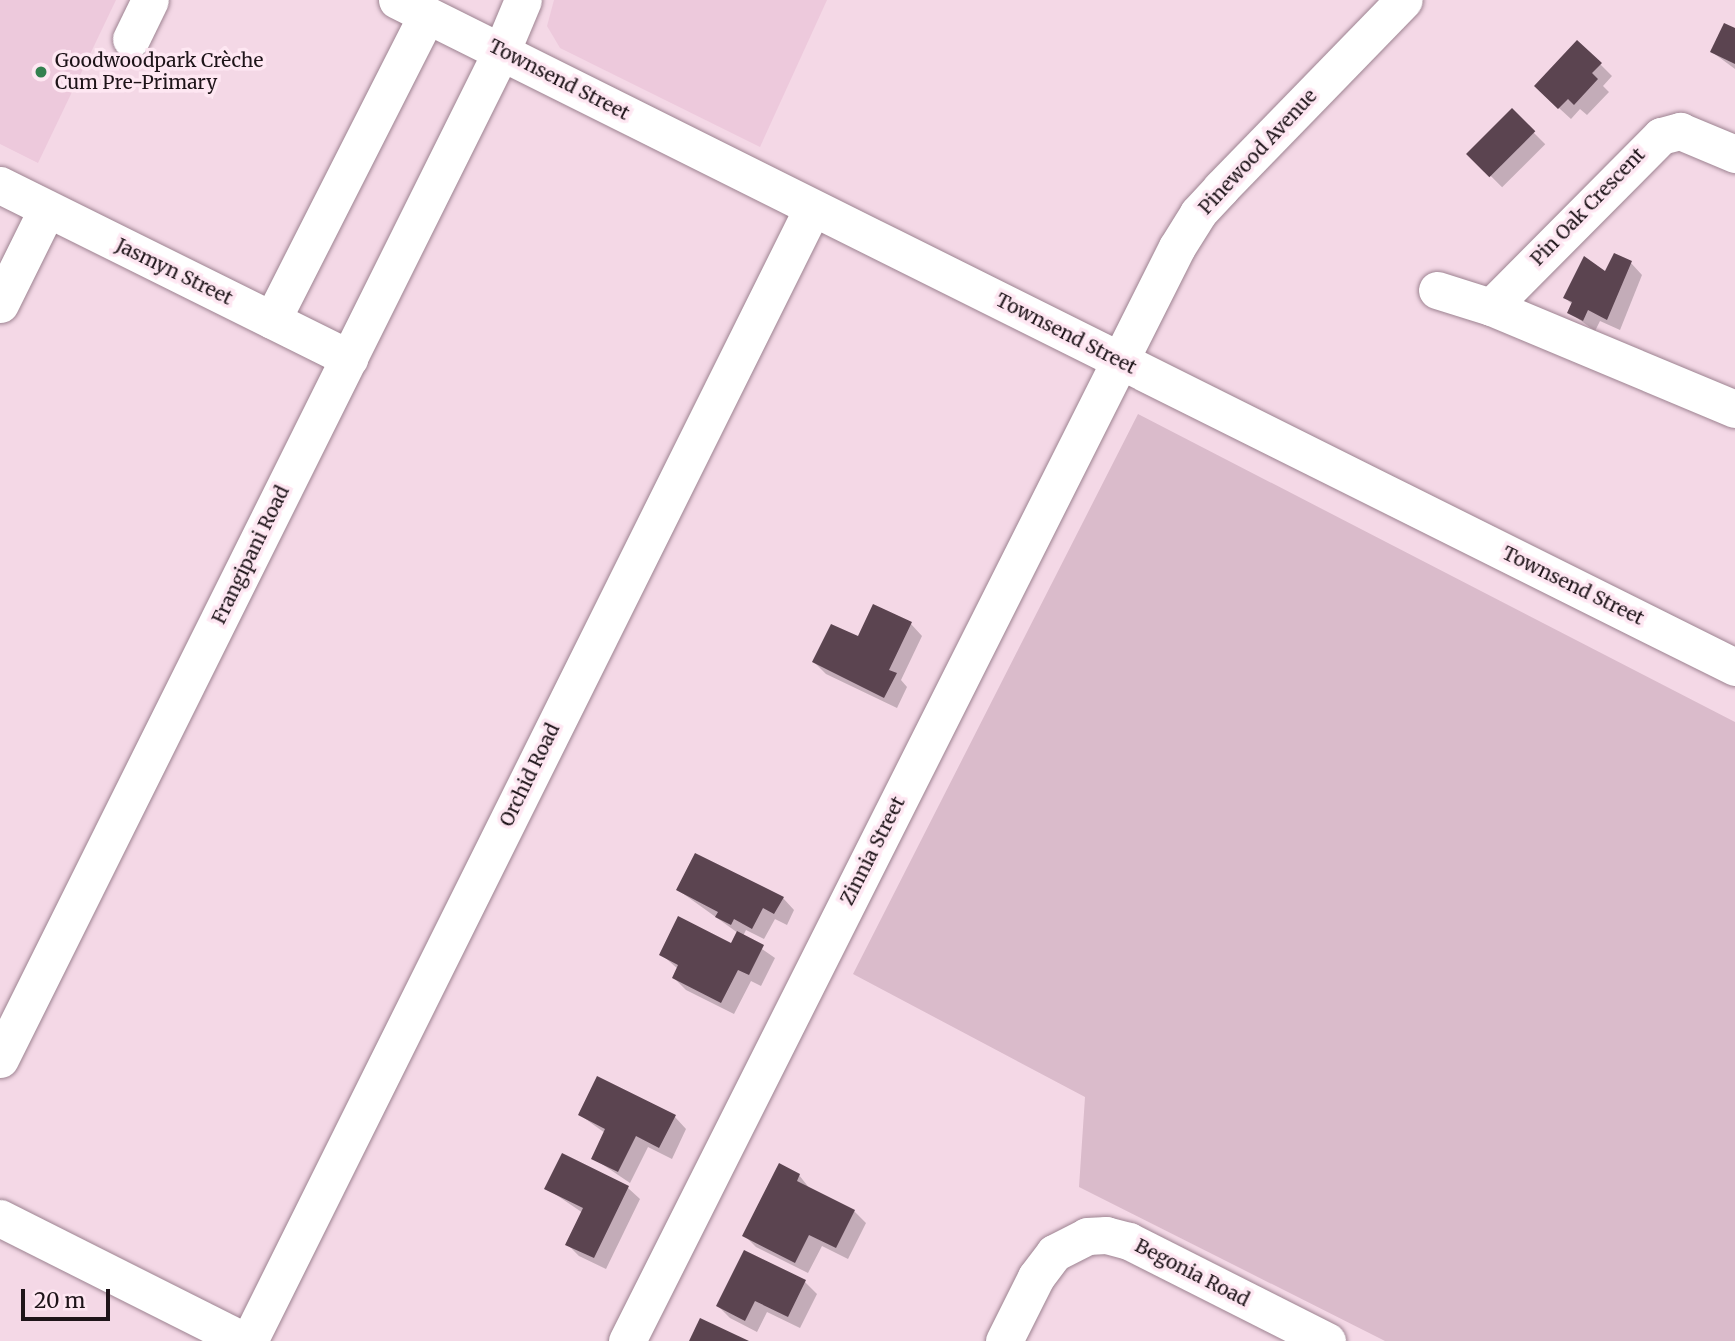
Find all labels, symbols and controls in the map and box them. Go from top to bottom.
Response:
street label: Townsend Street [485,35,633,125]
place label: Goodwoodpark Crèche Cum Pre-Primary [55,50,263,94]
marker: Goodwoodpark Crèche Cum Pre-Primary [33,64,49,80]
street label: Pinewood Avenue [1194,85,1322,219]
street label: Pin Oak Crescent [1526,143,1650,271]
street label: Jasmyn Street [112,234,236,310]
street label: Townsend Street [992,289,1140,379]
street label: Frangipani Road [208,482,294,628]
street label: Townsend Street [1498,542,1648,630]
street label: Orchid Road [495,720,565,830]
street label: Zinnia Street [836,793,910,909]
street label: Begonia Road [1131,1234,1253,1312]
scale bar [24,1274,114,1318]
text: 20 m [34,1287,85,1314]

